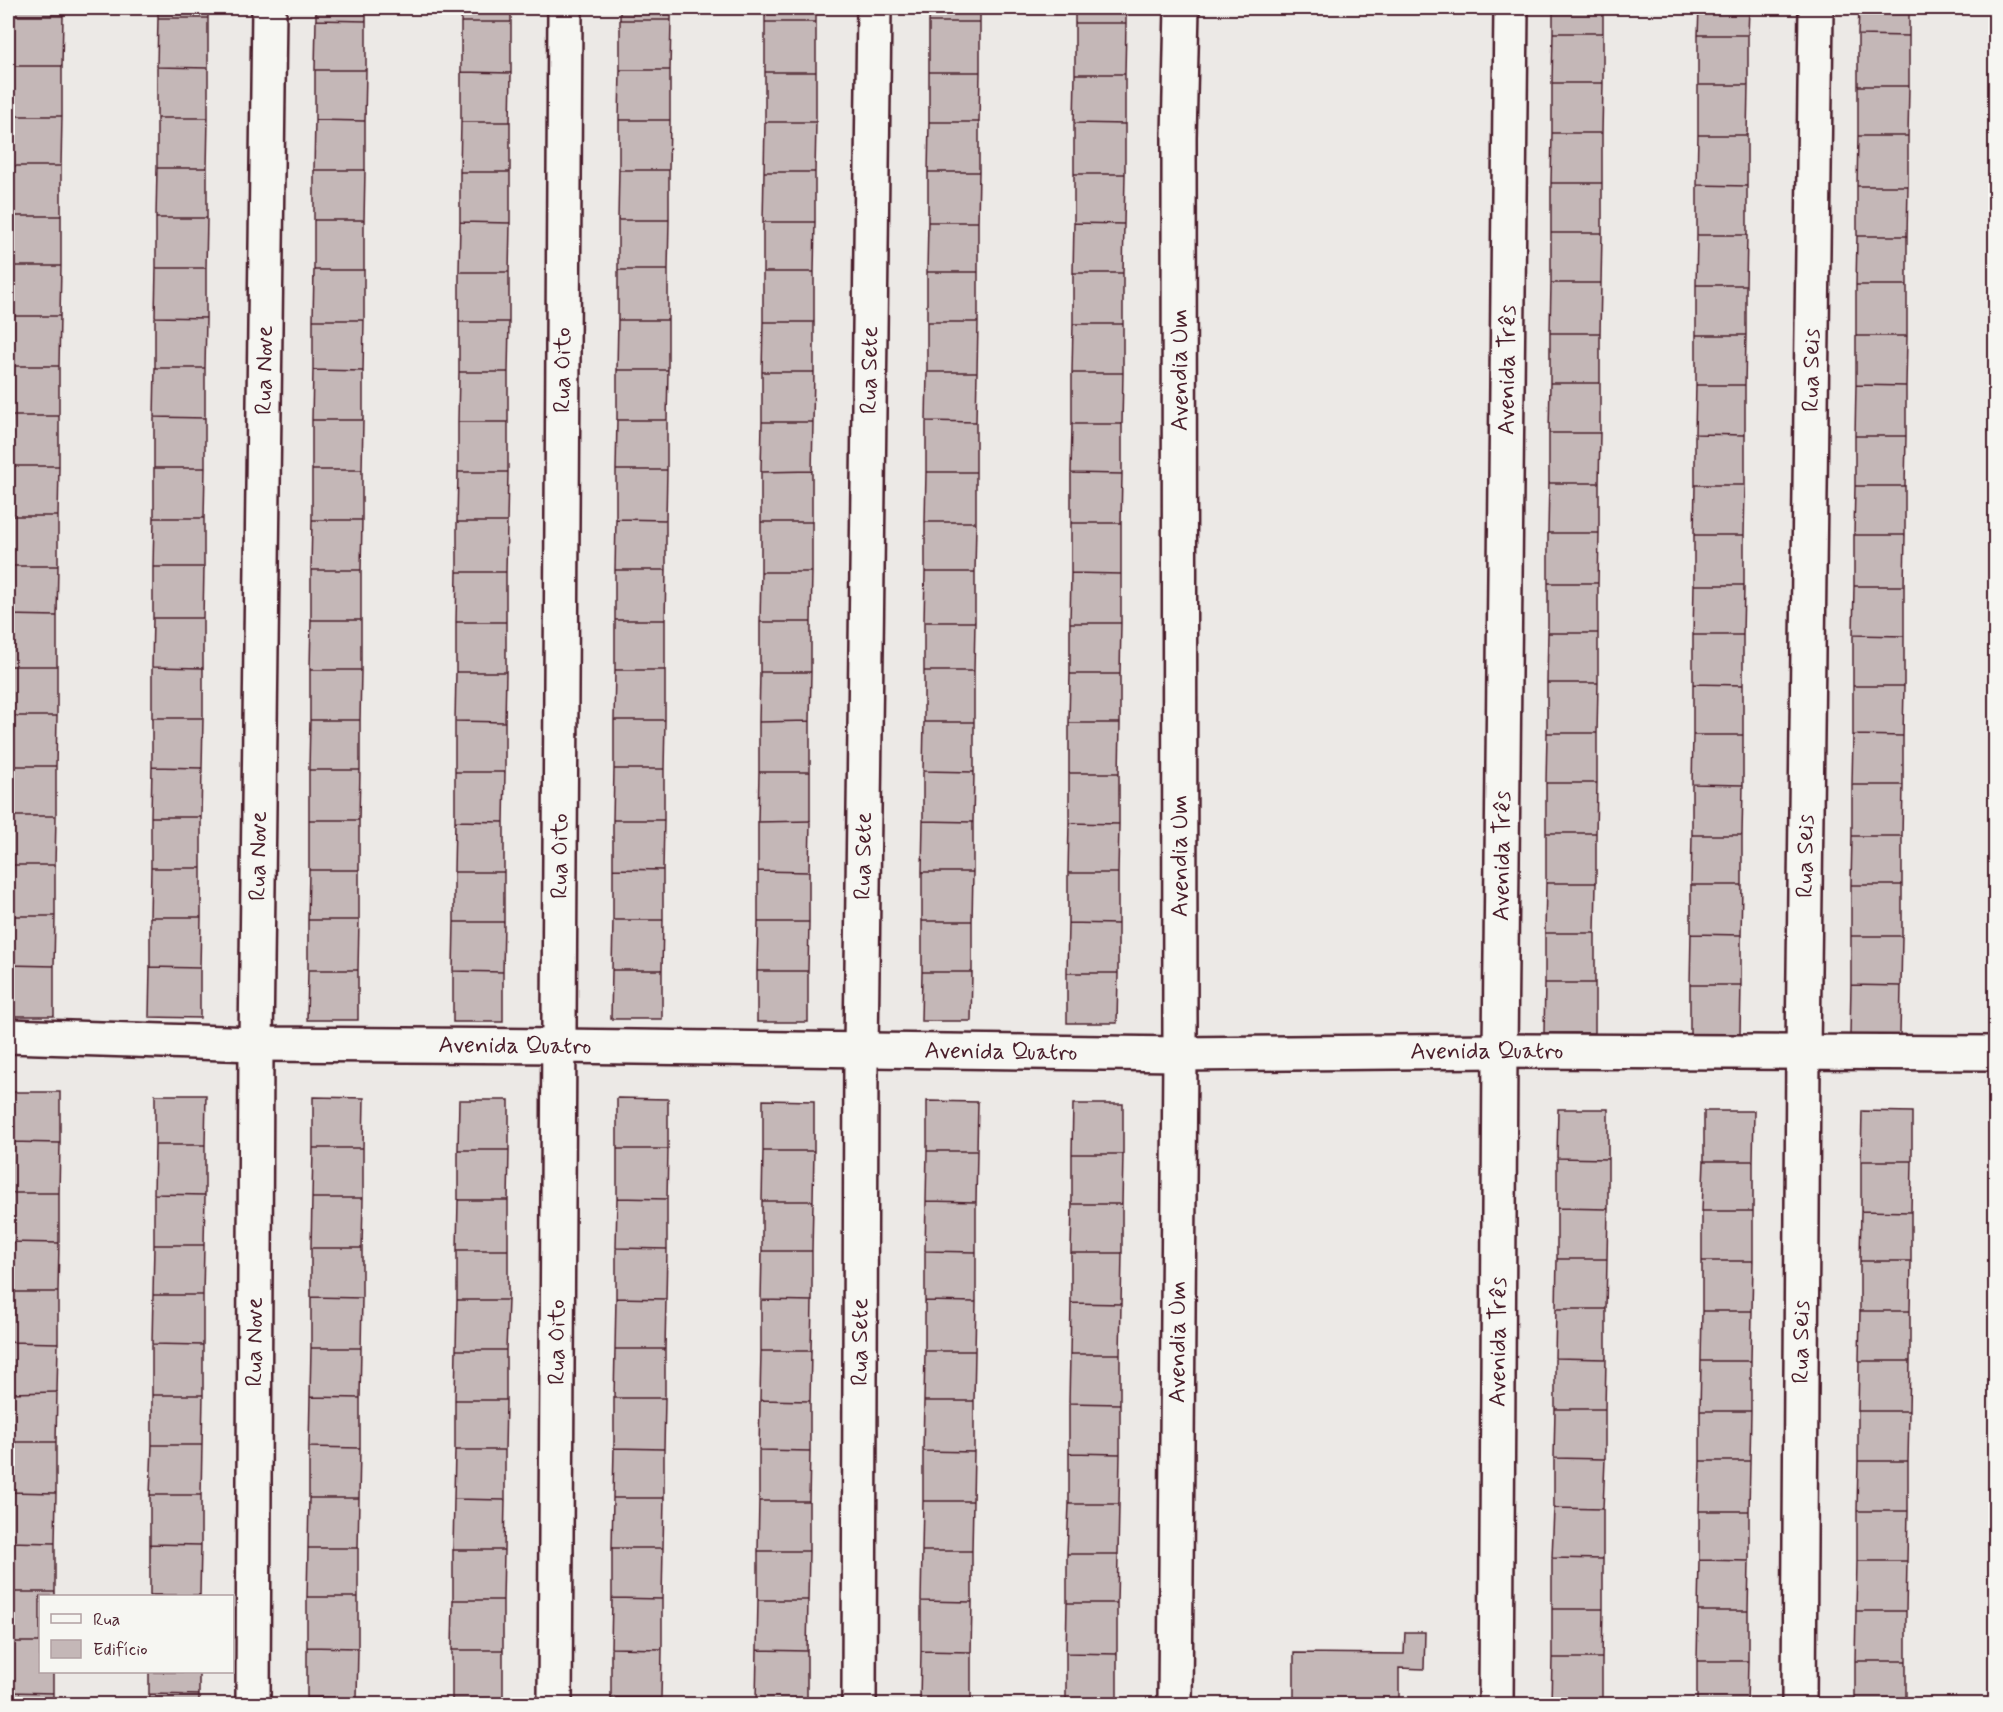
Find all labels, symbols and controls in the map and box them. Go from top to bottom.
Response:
street label: Avenida Três [1491,304,1523,435]
street label: Avendia Um [1165,309,1196,431]
street label: Rua Nove [248,325,281,415]
street label: Rua Sete [853,326,886,414]
street label: Rua Oito [547,327,579,413]
street label: Rua Seis [1795,328,1828,412]
street label: Avenida Três [1486,790,1518,921]
street label: Avendia Um [1165,795,1196,917]
street label: Rua Nove [242,811,274,901]
street label: Rua Sete [847,812,879,900]
street label: Rua Oito [544,813,576,899]
street label: Rua Seis [1789,814,1821,898]
street label: Avenida Quatro [438,1030,592,1062]
street label: Avenida Quatro [924,1035,1078,1068]
street label: Avenida Quatro [1410,1035,1563,1067]
street label: Avenida Três [1482,1276,1514,1407]
street label: Avendia Um [1162,1281,1194,1403]
street label: Rua Nove [239,1297,270,1387]
street label: Rua Sete [844,1298,876,1386]
street label: Rua Oito [541,1299,573,1385]
street label: Rua Seis [1785,1300,1817,1384]
legend [39,1595,234,1673]
text: Rua [93,1608,120,1632]
text: Edifício [93,1638,148,1662]

